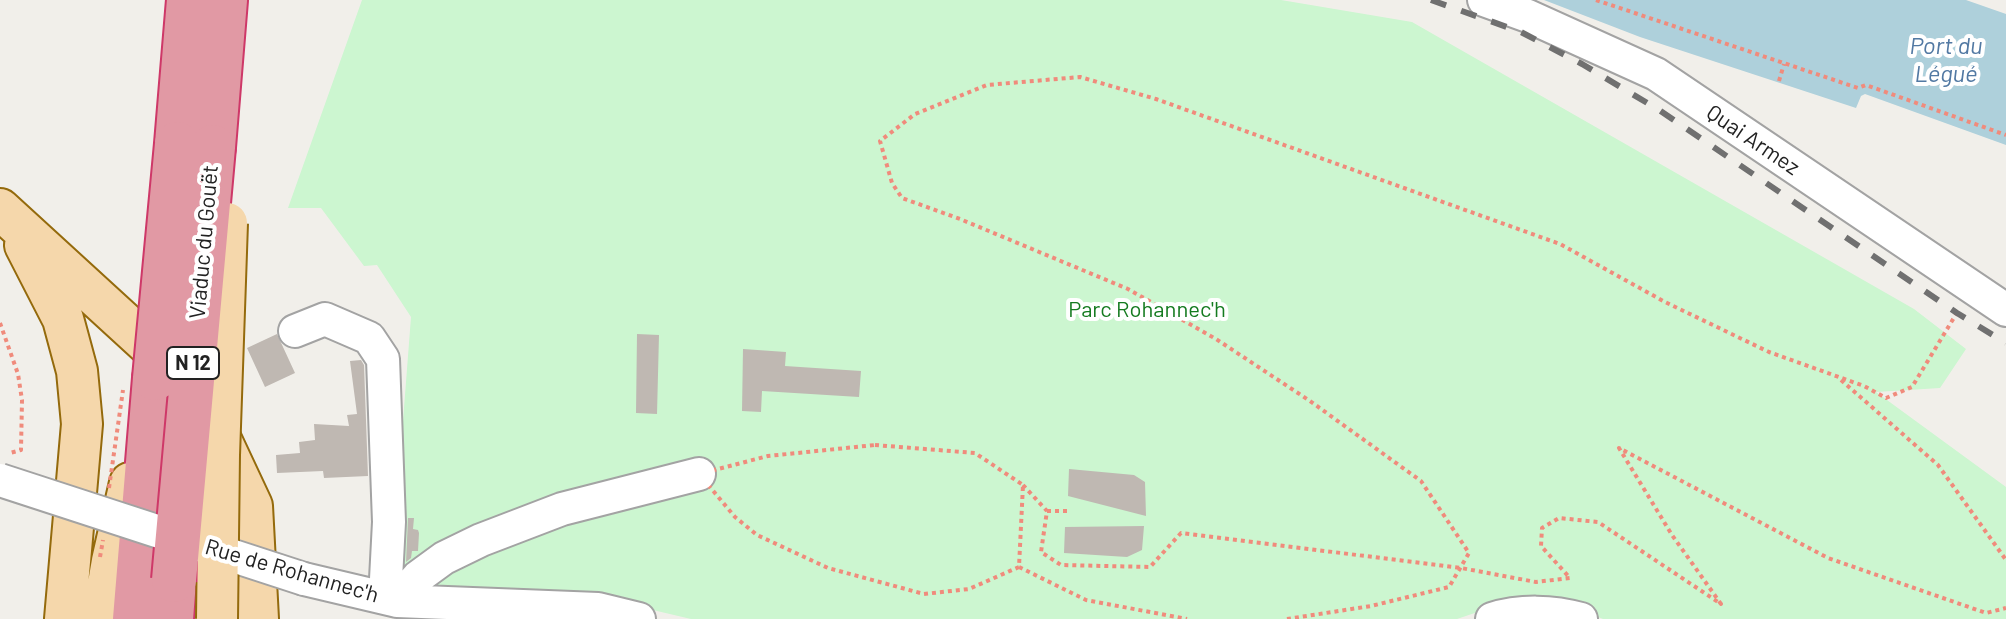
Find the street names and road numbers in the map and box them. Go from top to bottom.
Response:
street label: Quai Armez [1701,99,1805,181]
street label: Viaduc du Gouët [184,164,224,320]
road number: N 12 [167,347,219,379]
street label: Rue de Rohannec'h [202,534,382,608]

